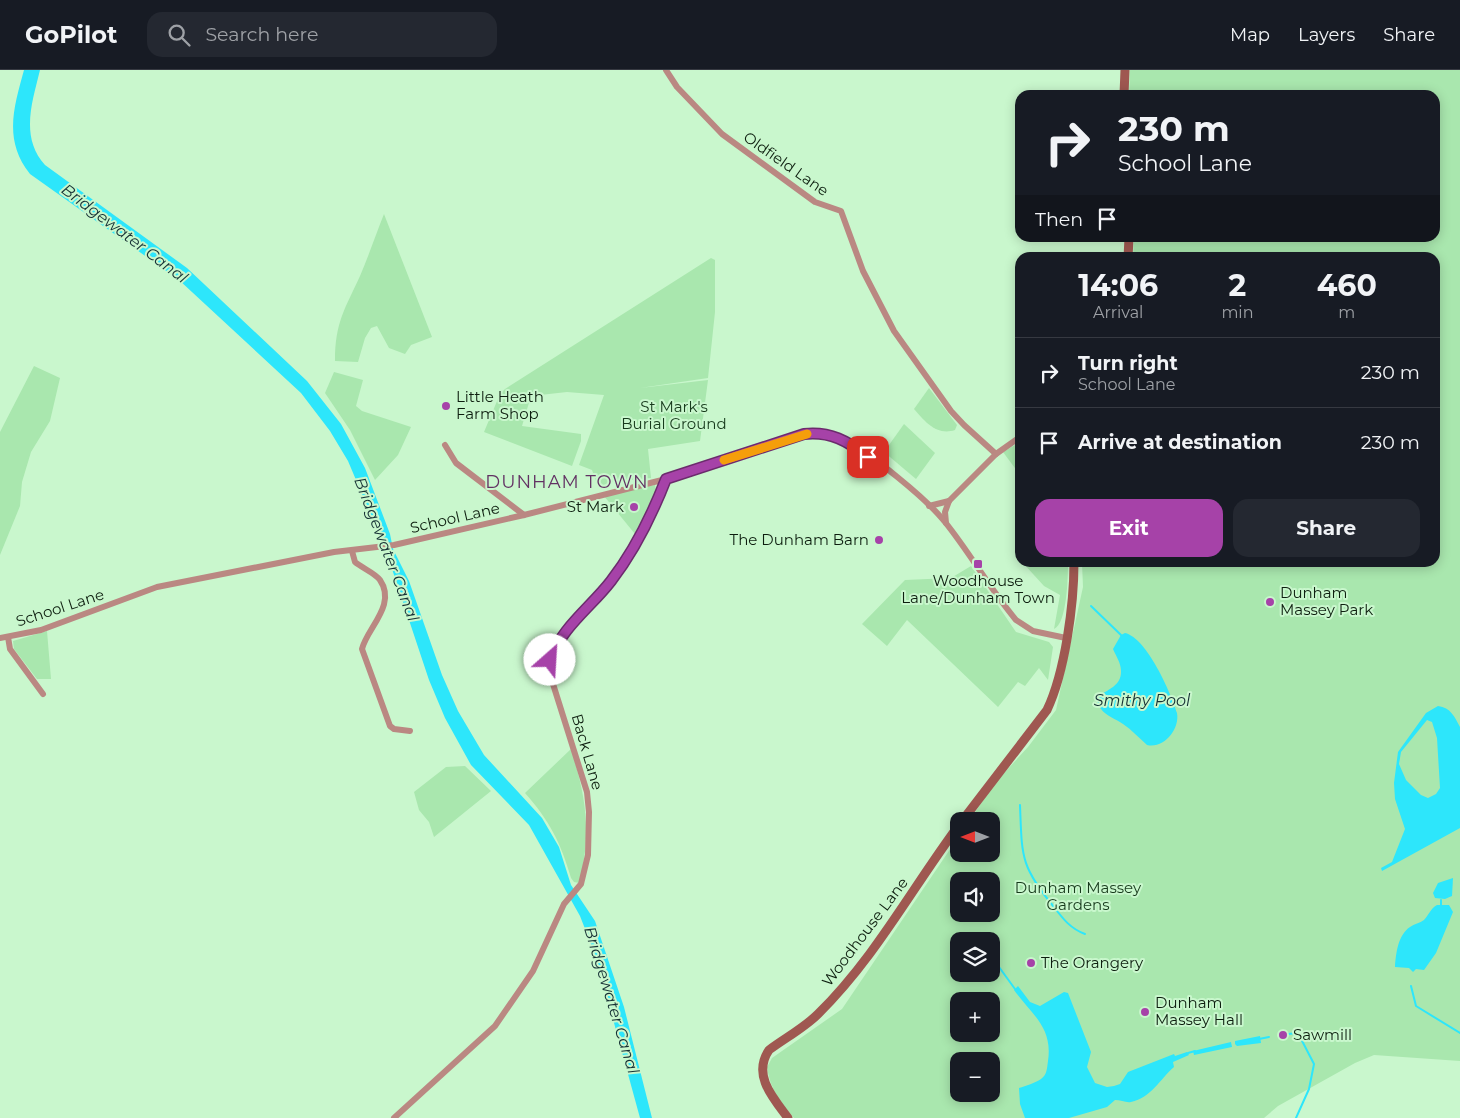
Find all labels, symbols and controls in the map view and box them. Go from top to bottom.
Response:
search box [147,12,497,57]
text: GoPilot [25,20,117,49]
icon: search [165,21,193,49]
text: Search here [205,23,318,46]
text: Map [1230,24,1270,46]
text: Layers [1298,24,1355,46]
text: Share [1383,24,1435,46]
text: 230 m [1118,107,1230,150]
icon: right [1035,110,1100,175]
street label: Oldfield Lane [740,127,833,200]
text: School Lane [1118,150,1252,177]
water label: Bridgewater Canal [58,180,192,287]
icon: arrive [1093,205,1121,233]
text: Then [1035,208,1083,231]
text: 14:06 [1078,267,1158,304]
text: 2 [1229,267,1246,304]
text: 460 [1317,267,1377,304]
text: Arrival [1093,303,1143,322]
text: min [1221,303,1253,322]
text: m [1338,303,1355,322]
text: Turn right [1078,352,1178,375]
icon: right [1035,359,1063,387]
text: 230 m [1361,361,1420,384]
text: School Lane [1078,375,1175,394]
place label: Little Heath Farm Shop [456,387,544,423]
park label: St Mark's Burial Ground [621,397,727,433]
marker: Little Heath Farm Shop [440,400,452,412]
icon: arrive [1035,429,1063,457]
text: Arrive at destination [1078,431,1282,454]
text: 230 m [1361,431,1420,454]
pin [847,436,889,478]
icon: arrive [854,443,882,471]
district label: DUNHAM TOWN [485,471,649,493]
water label: Bridgewater Canal [350,474,423,625]
place label: St Mark [567,497,624,516]
street label: School Lane [408,498,502,537]
button: Exit [1035,499,1223,557]
button: Share [1233,499,1420,557]
marker: St Mark [628,501,640,513]
place label: The Dunham Barn [730,530,869,549]
marker: The Dunham Barn [873,534,885,546]
marker: Woodhouse Lane/Dunham Town [972,558,984,570]
place label: Woodhouse Lane/Dunham Town [901,571,1055,607]
place label: Dunham Massey Park [1280,583,1373,619]
street label: School Lane [13,584,106,631]
marker: Dunham Massey Park [1264,596,1276,608]
position arrow [523,633,575,685]
water label: Smithy Pool [1094,691,1191,710]
street label: Back Lane [568,712,607,792]
north arrow [950,812,1000,862]
map controls [950,812,1000,1102]
button: sound [950,872,1000,922]
street label: Woodhouse Lane [817,873,912,990]
park label: Dunham Massey Gardens [1015,878,1142,914]
water label: Bridgewater Canal [580,924,643,1077]
button: layers [950,932,1000,982]
place label: The Orangery [1041,953,1144,972]
marker: The Orangery [1025,957,1037,969]
button: + [950,992,1000,1042]
place label: Dunham Massey Hall [1155,993,1243,1029]
marker: Dunham Massey Hall [1139,1006,1151,1018]
place label: Sawmill [1293,1025,1352,1044]
marker: Sawmill [1277,1029,1289,1041]
button: − [950,1052,1000,1102]

